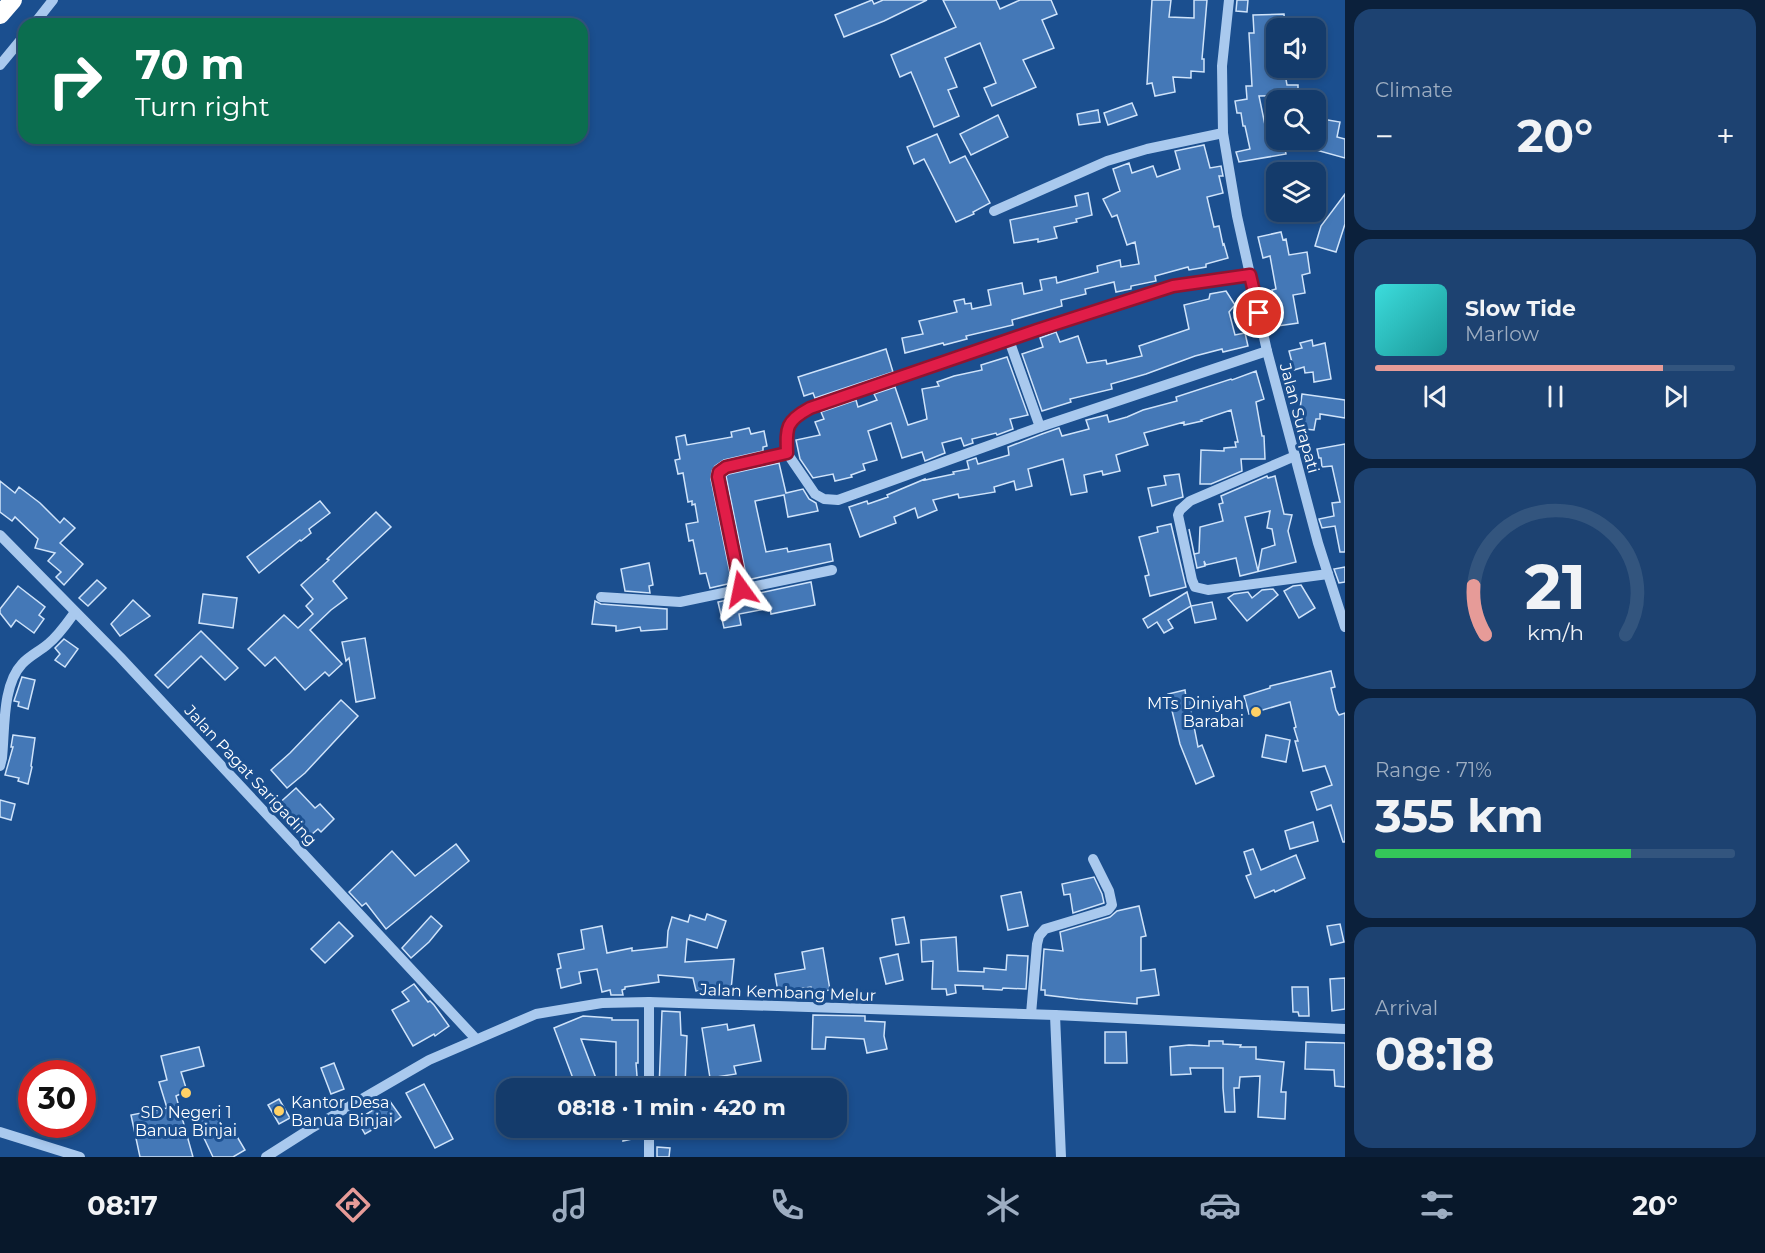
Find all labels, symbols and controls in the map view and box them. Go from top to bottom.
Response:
map controls [1266,18,1326,222]
button: sound [1266,18,1326,78]
text: 70 m [135,38,245,90]
icon: right [36,42,114,120]
text: Climate [1375,78,1453,102]
text: Turn right [135,90,270,123]
button: search [1266,90,1326,150]
text: 20° [1517,108,1593,163]
text: − [1375,116,1394,156]
text: + [1716,116,1735,156]
button: layers [1266,162,1326,222]
pin [1233,287,1284,338]
text: Slow Tide [1465,295,1576,322]
icon: arrive [1242,296,1275,329]
text: Marlow [1465,322,1539,346]
street label: Jalan Surapati [1275,360,1323,475]
icon: previous [1419,380,1452,413]
icon: pause [1539,380,1572,413]
icon: next [1659,380,1692,413]
text: 21 [1524,550,1586,626]
position arrow [709,557,773,621]
text: km/h [1526,620,1584,646]
place label: MTs Diniyah Barabai [1147,694,1244,731]
street label: Jalan Pagat Sarigading [180,700,321,850]
marker: MTs Diniyah Barabai [1249,705,1263,719]
text: Range · 71% [1375,758,1492,782]
text: 355 km [1375,788,1544,843]
street label: Jalan Kembang Melur [698,980,876,1005]
text: Arrival [1375,996,1438,1020]
text: 08:18 [1375,1026,1494,1081]
speed limit sign: 30 [18,1060,96,1138]
marker: SD Negeri 1 Banua Binjai [179,1086,193,1100]
place label: Kantor Desa Banua Binjai [291,1093,393,1130]
text: 08:18 · 1 min · 420 m [557,1094,786,1121]
place label: SD Negeri 1 Banua Binjai [135,1103,237,1140]
marker: Kantor Desa Banua Binjai [272,1104,286,1118]
icon: directions [332,1184,374,1226]
icon: music [549,1184,591,1226]
icon: phone [766,1184,808,1226]
icon: climate [982,1184,1024,1226]
icon: car [1199,1184,1241,1226]
icon: filters [1416,1184,1458,1226]
text: 08:17 [87,1189,158,1222]
text: 20° [1632,1189,1678,1222]

